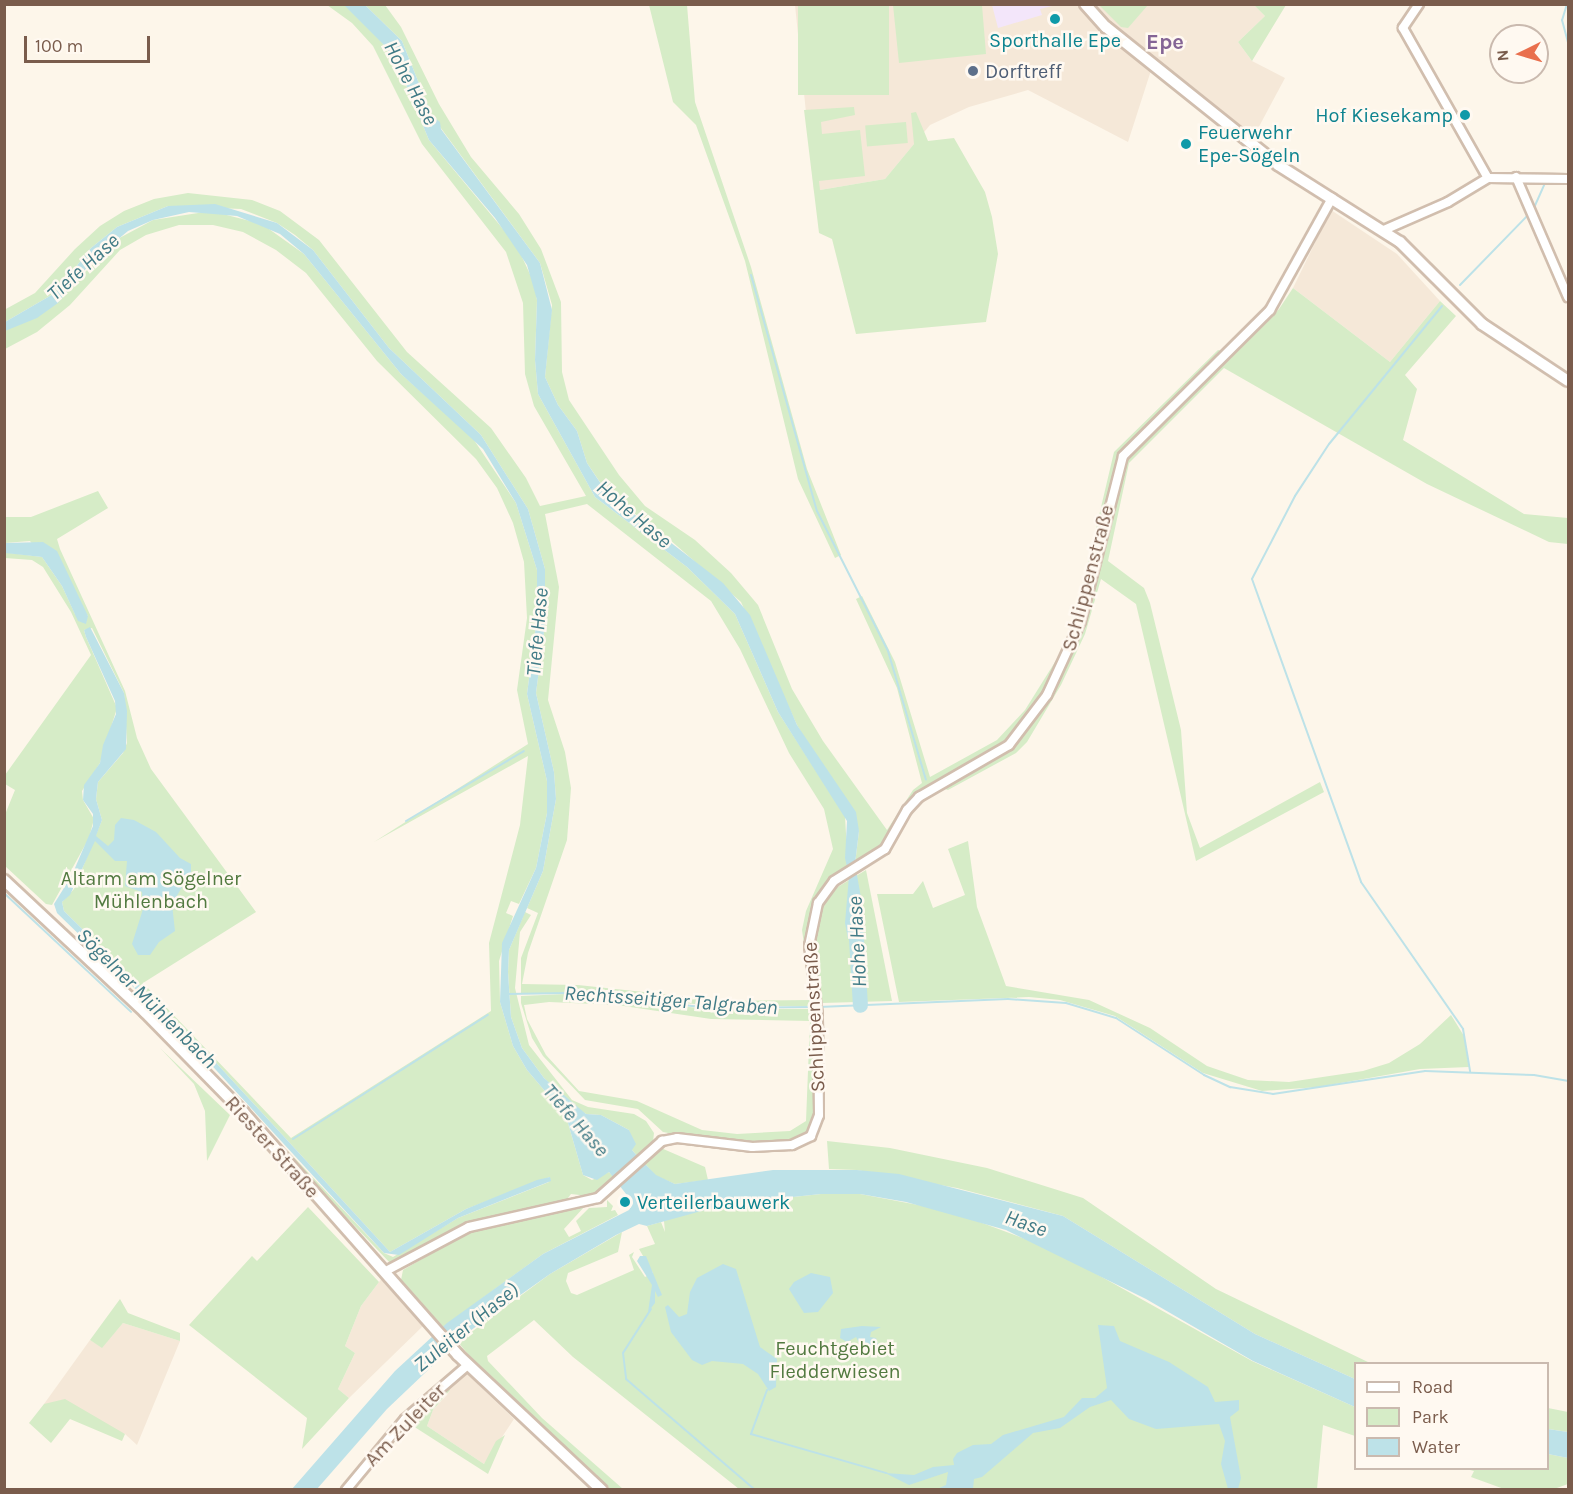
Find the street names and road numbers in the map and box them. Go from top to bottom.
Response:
street label: Schlippenstraße [1057,502,1119,654]
street label: Schlippenstraße [798,941,830,1093]
street label: Riester Straße [220,1091,324,1203]
street label: Am Zuleiter [360,1379,450,1471]

